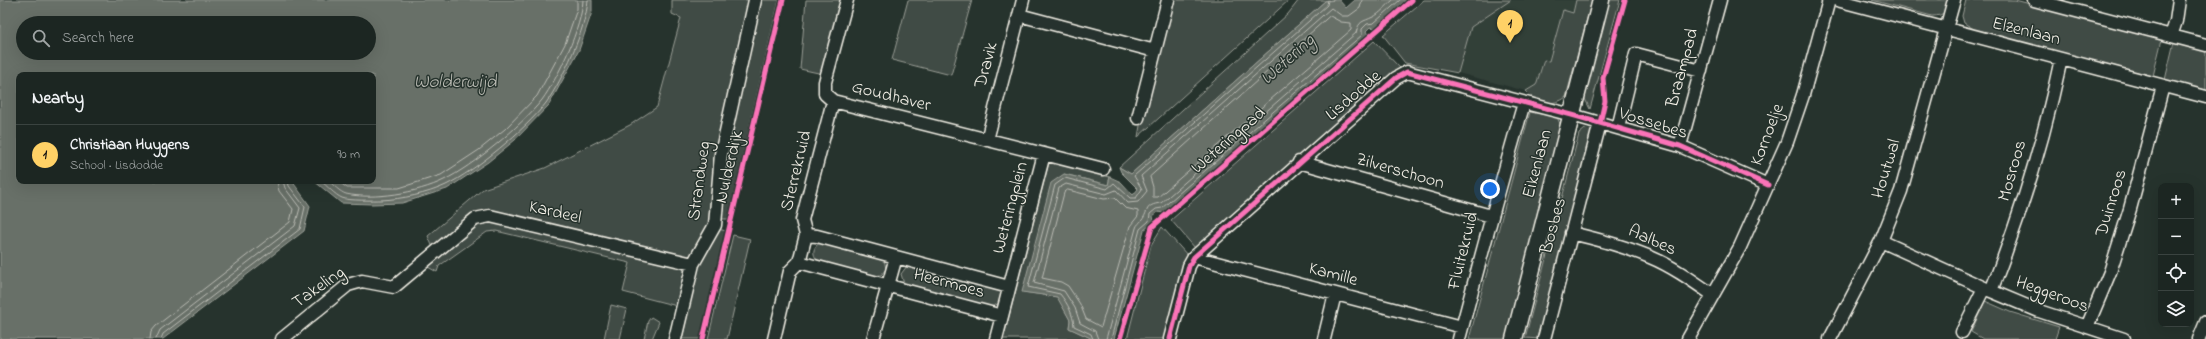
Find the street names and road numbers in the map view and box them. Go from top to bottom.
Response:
street label: Elzenlaan [1989,11,2063,53]
street label: Braampad [1660,26,1706,111]
street label: Dravik [968,39,1006,92]
street label: Lisdodde [1320,64,1388,128]
street label: Goudhaver [849,75,934,119]
street label: Kornoelje [1744,99,1792,170]
street label: Weteringpad [1186,101,1273,182]
street label: Vossebes [1614,101,1691,147]
street label: Eikenlaan [1516,127,1560,201]
street label: Nulderdijk [709,128,751,206]
street label: Sterrekruid [774,128,820,214]
street label: Houtwal [1866,136,1908,202]
street label: Mosroos [1992,137,2034,205]
street label: Strandweg [682,140,719,222]
street label: Zilverschoon [1353,147,1447,197]
street label: Weteringplein [986,159,1037,257]
street label: Duinroos [2089,166,2135,241]
street label: Kardeel [526,194,584,232]
street label: Bosbes [1534,195,1574,258]
street label: Fluitekruid [1442,209,1486,294]
street label: Aalbes [1624,219,1680,263]
street label: Kamille [1306,256,1361,294]
street label: Takeling [287,260,351,316]
street label: Heermoes [911,262,987,306]
street label: Heggeroos [2011,270,2092,321]

